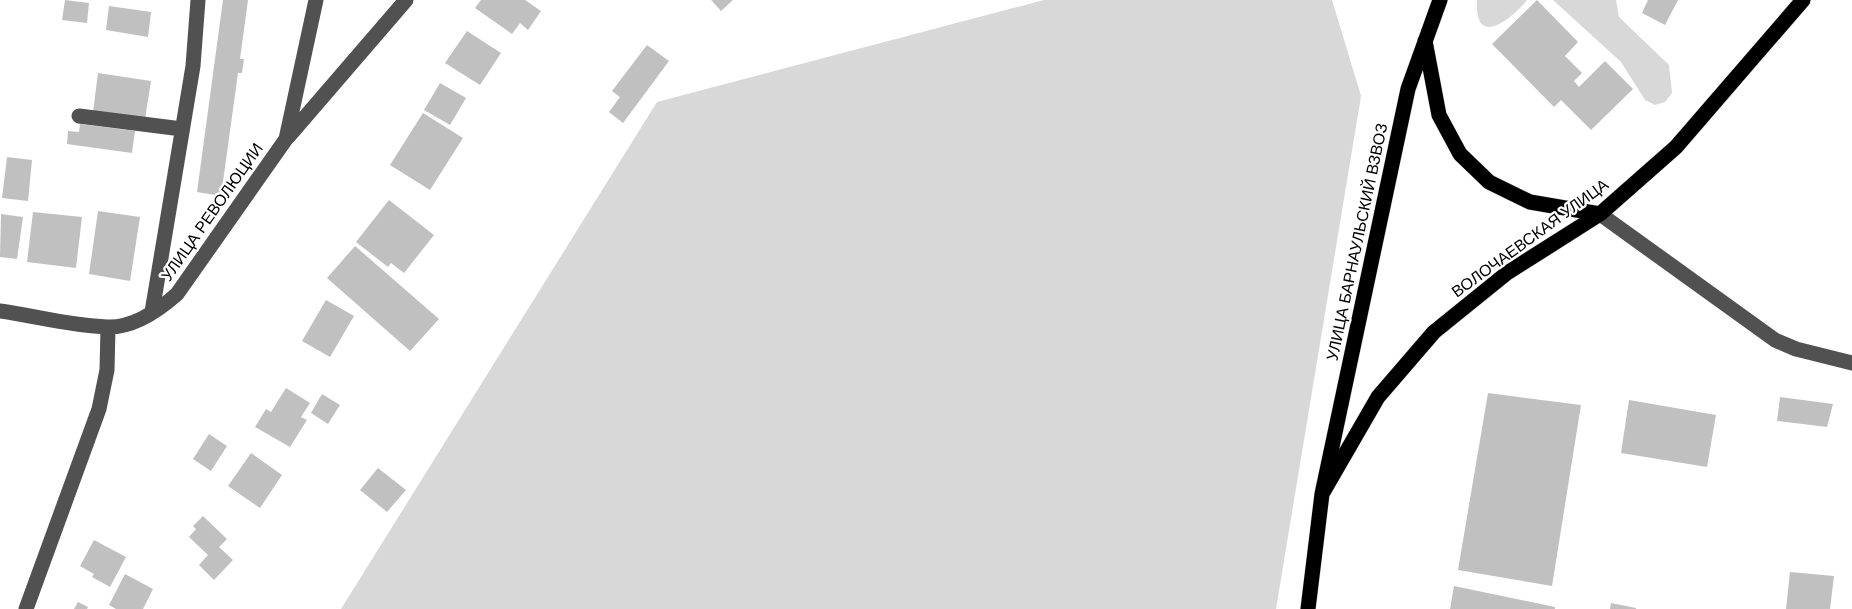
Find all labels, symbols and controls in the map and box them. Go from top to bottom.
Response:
street label: УЛИЦА БАРНАУЛЬСКИЙ ВЗВОЗ [1323,122,1390,362]
street label: УЛИЦА РЕВОЛЮЦИИ [158,140,266,284]
street label: ВОЛОЧАЕВСКАЯ УЛИЦА [1449,175,1612,300]

